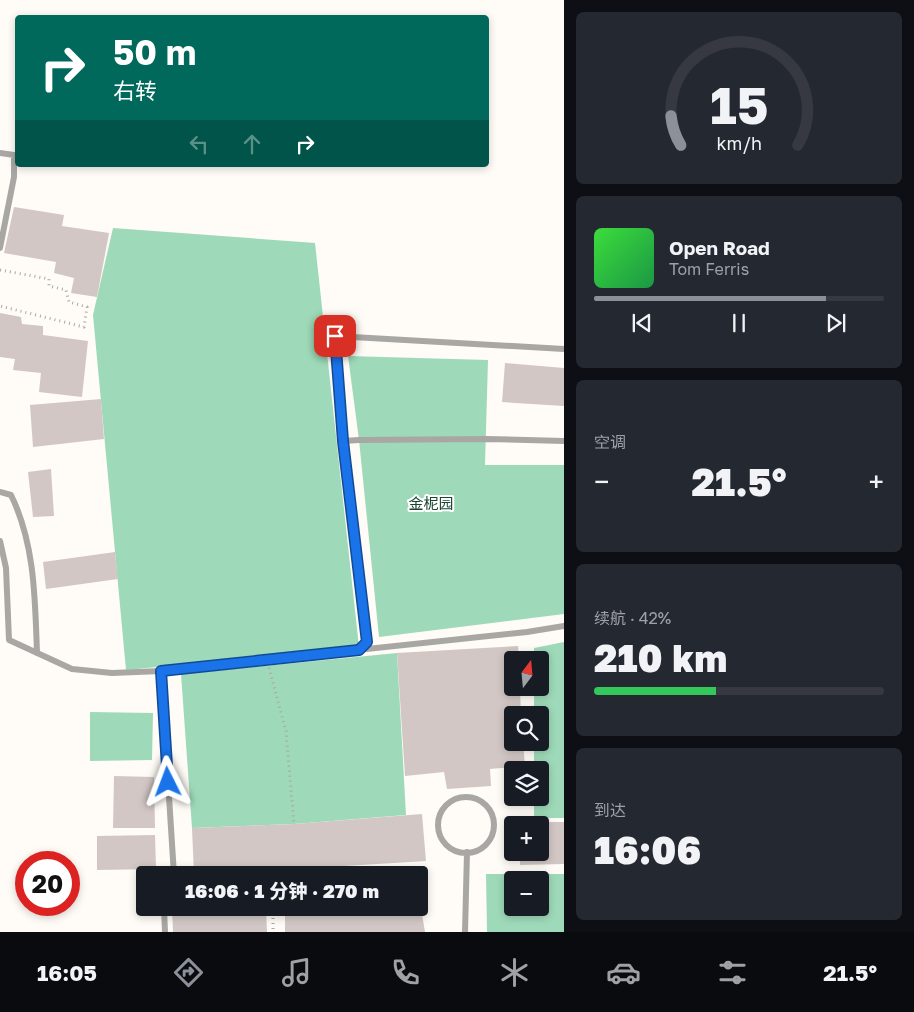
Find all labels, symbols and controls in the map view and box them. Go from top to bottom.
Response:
text: 50 m [113,31,196,73]
icon: right [30,35,95,100]
text: 15 [710,73,768,135]
text: 右转 [113,77,157,104]
icon: left [185,130,213,158]
icon: ahead [238,130,266,158]
icon: right [291,130,319,158]
text: km/h [716,132,762,154]
text: Open Road [669,236,770,259]
text: Tom Ferris [669,259,749,279]
icon: previous [628,309,656,337]
icon: pause [725,309,753,337]
icon: next [822,309,850,337]
pin [314,315,356,357]
icon: arrive [321,322,349,350]
text: 空调 [594,432,626,452]
text: 21.5° [692,459,786,504]
text: − [594,465,609,498]
text: + [869,465,884,498]
park label: 金柅园 [408,494,454,512]
text: 续航 · 42% [594,608,671,628]
text: 210 km [594,635,727,680]
north arrow [504,651,549,696]
map controls [504,651,549,916]
button: search [504,706,549,751]
position arrow [141,755,193,807]
button: layers [504,761,549,806]
text: 到达 [594,800,626,820]
button: + [504,816,549,861]
text: 16:06 [594,827,701,872]
speed limit sign: 20 [15,851,80,916]
button: − [504,871,549,916]
text: 16:06 · 1 分钟 · 270 m [185,879,379,902]
icon: directions [171,955,206,990]
icon: music [279,955,314,990]
icon: phone [388,955,423,990]
icon: climate [497,955,532,990]
icon: car [606,955,641,990]
icon: filters [715,955,750,990]
text: 16:05 [37,959,97,986]
text: 21.5° [823,959,877,986]

